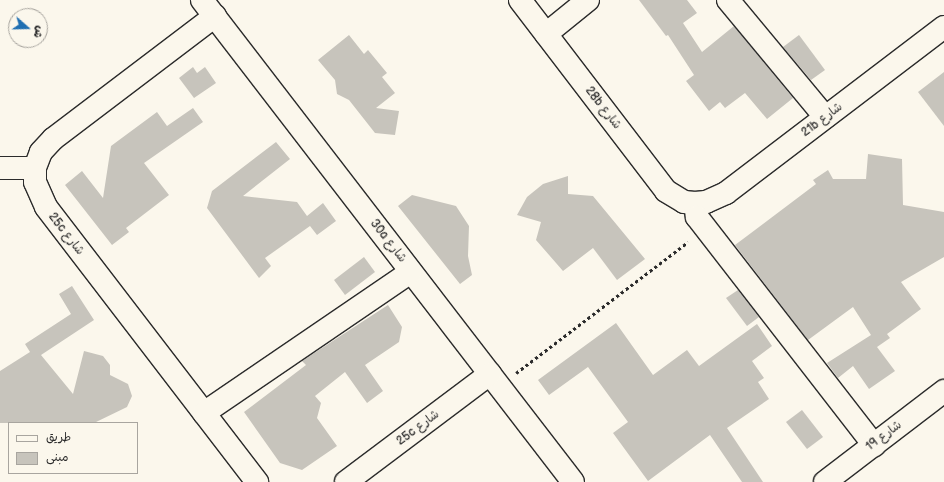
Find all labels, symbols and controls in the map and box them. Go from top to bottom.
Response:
north arrow [8,8,48,48]
text: ش [31,24,47,40]
street label: 28b شارع [582,84,624,132]
street label: 21b شارع [799,100,845,140]
street label: 25c شارع [45,210,87,258]
street label: 30a شارع [367,217,409,265]
street label: 25c شارع [394,407,442,449]
street label: شارع 19 [863,418,905,454]
legend [8,422,138,474]
text: طريق [46,430,71,445]
text: مبنى [46,450,69,465]

